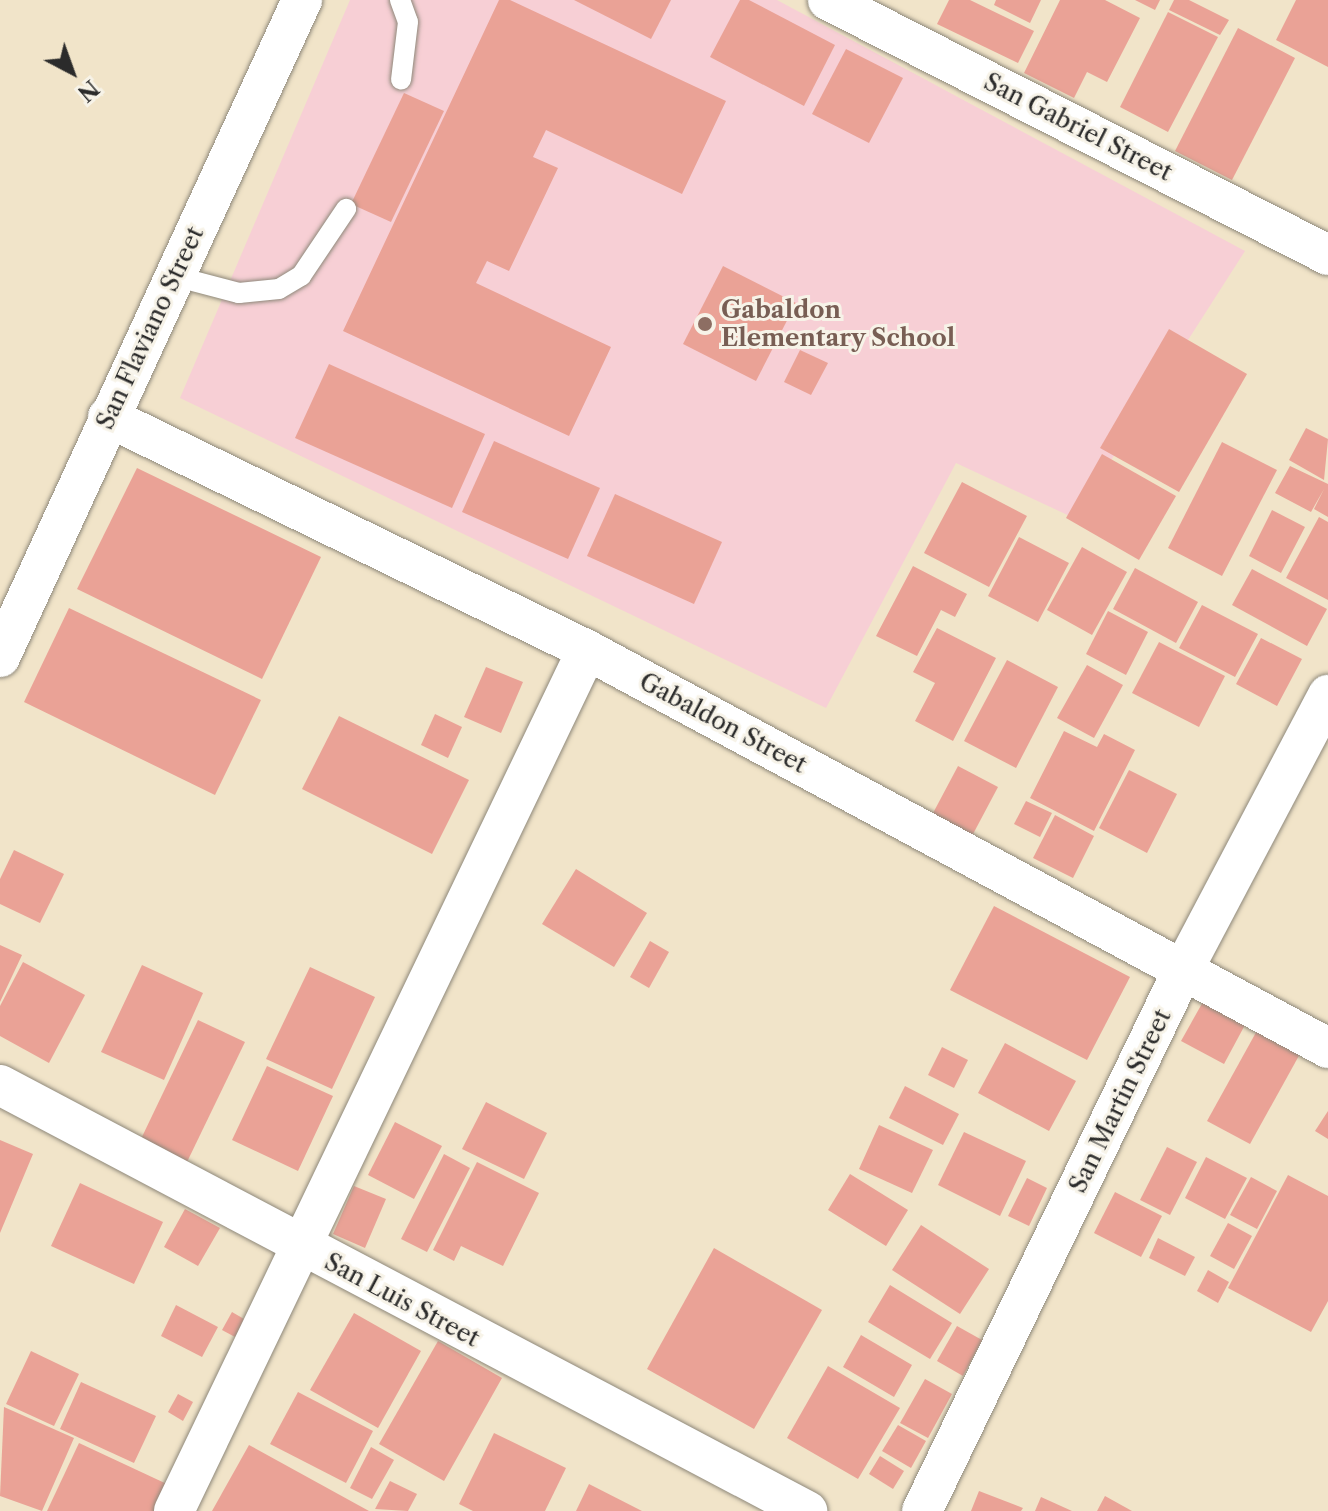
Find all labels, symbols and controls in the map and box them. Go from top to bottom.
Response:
north arrow [32,32,112,112]
street label: San Gabriel Street [979,67,1177,187]
text: N [72,74,104,107]
street label: San Flaviano Street [90,222,210,434]
place label: Gabaldon Elementary School [721,296,956,352]
marker: Gabaldon Elementary School [696,315,714,333]
street label: Gabaldon Street [635,667,811,779]
street label: San Martin Street [1063,1005,1177,1197]
street label: San Luis Street [320,1247,484,1353]

